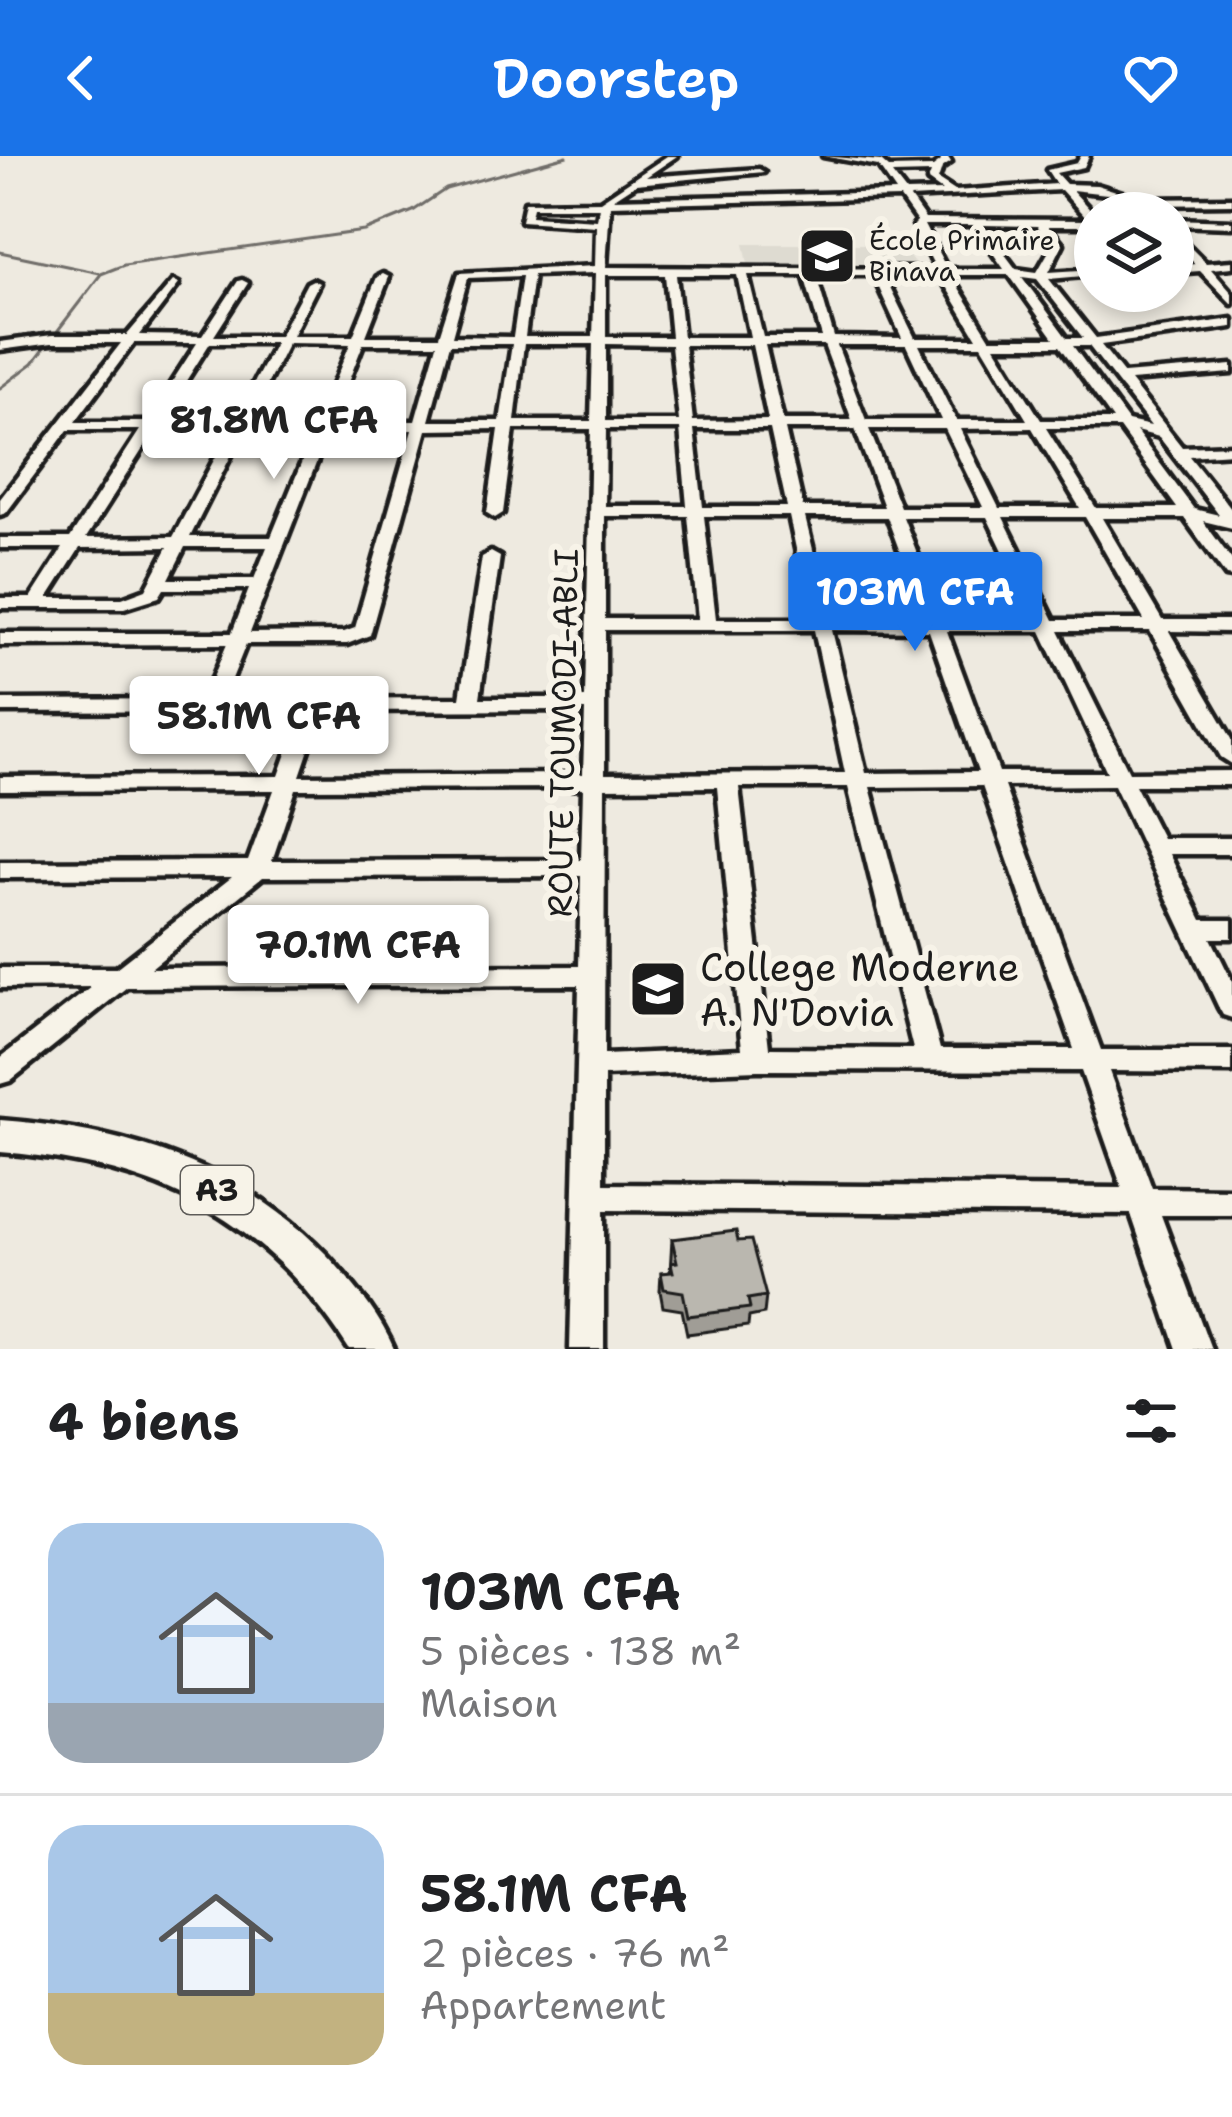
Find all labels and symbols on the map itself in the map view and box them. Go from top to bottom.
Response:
place label: École Primaire Binava [869,222,1055,290]
school or university icon: École Primaire Binava [796,225,858,287]
pin: 81.8M CFA [137,380,411,482]
street label: ROUTE TOUMODI-ABLI [537,548,589,918]
pin: 103M CFA [791,552,1039,654]
pin: 58.1M CFA [122,676,396,778]
pin: 70.1M CFA [221,905,495,1007]
place label: College Moderne A. N'Dovia [700,941,1020,1038]
school or university icon: College Moderne A. N'Dovia [627,958,689,1020]
road number: A3 [181,1166,253,1214]

